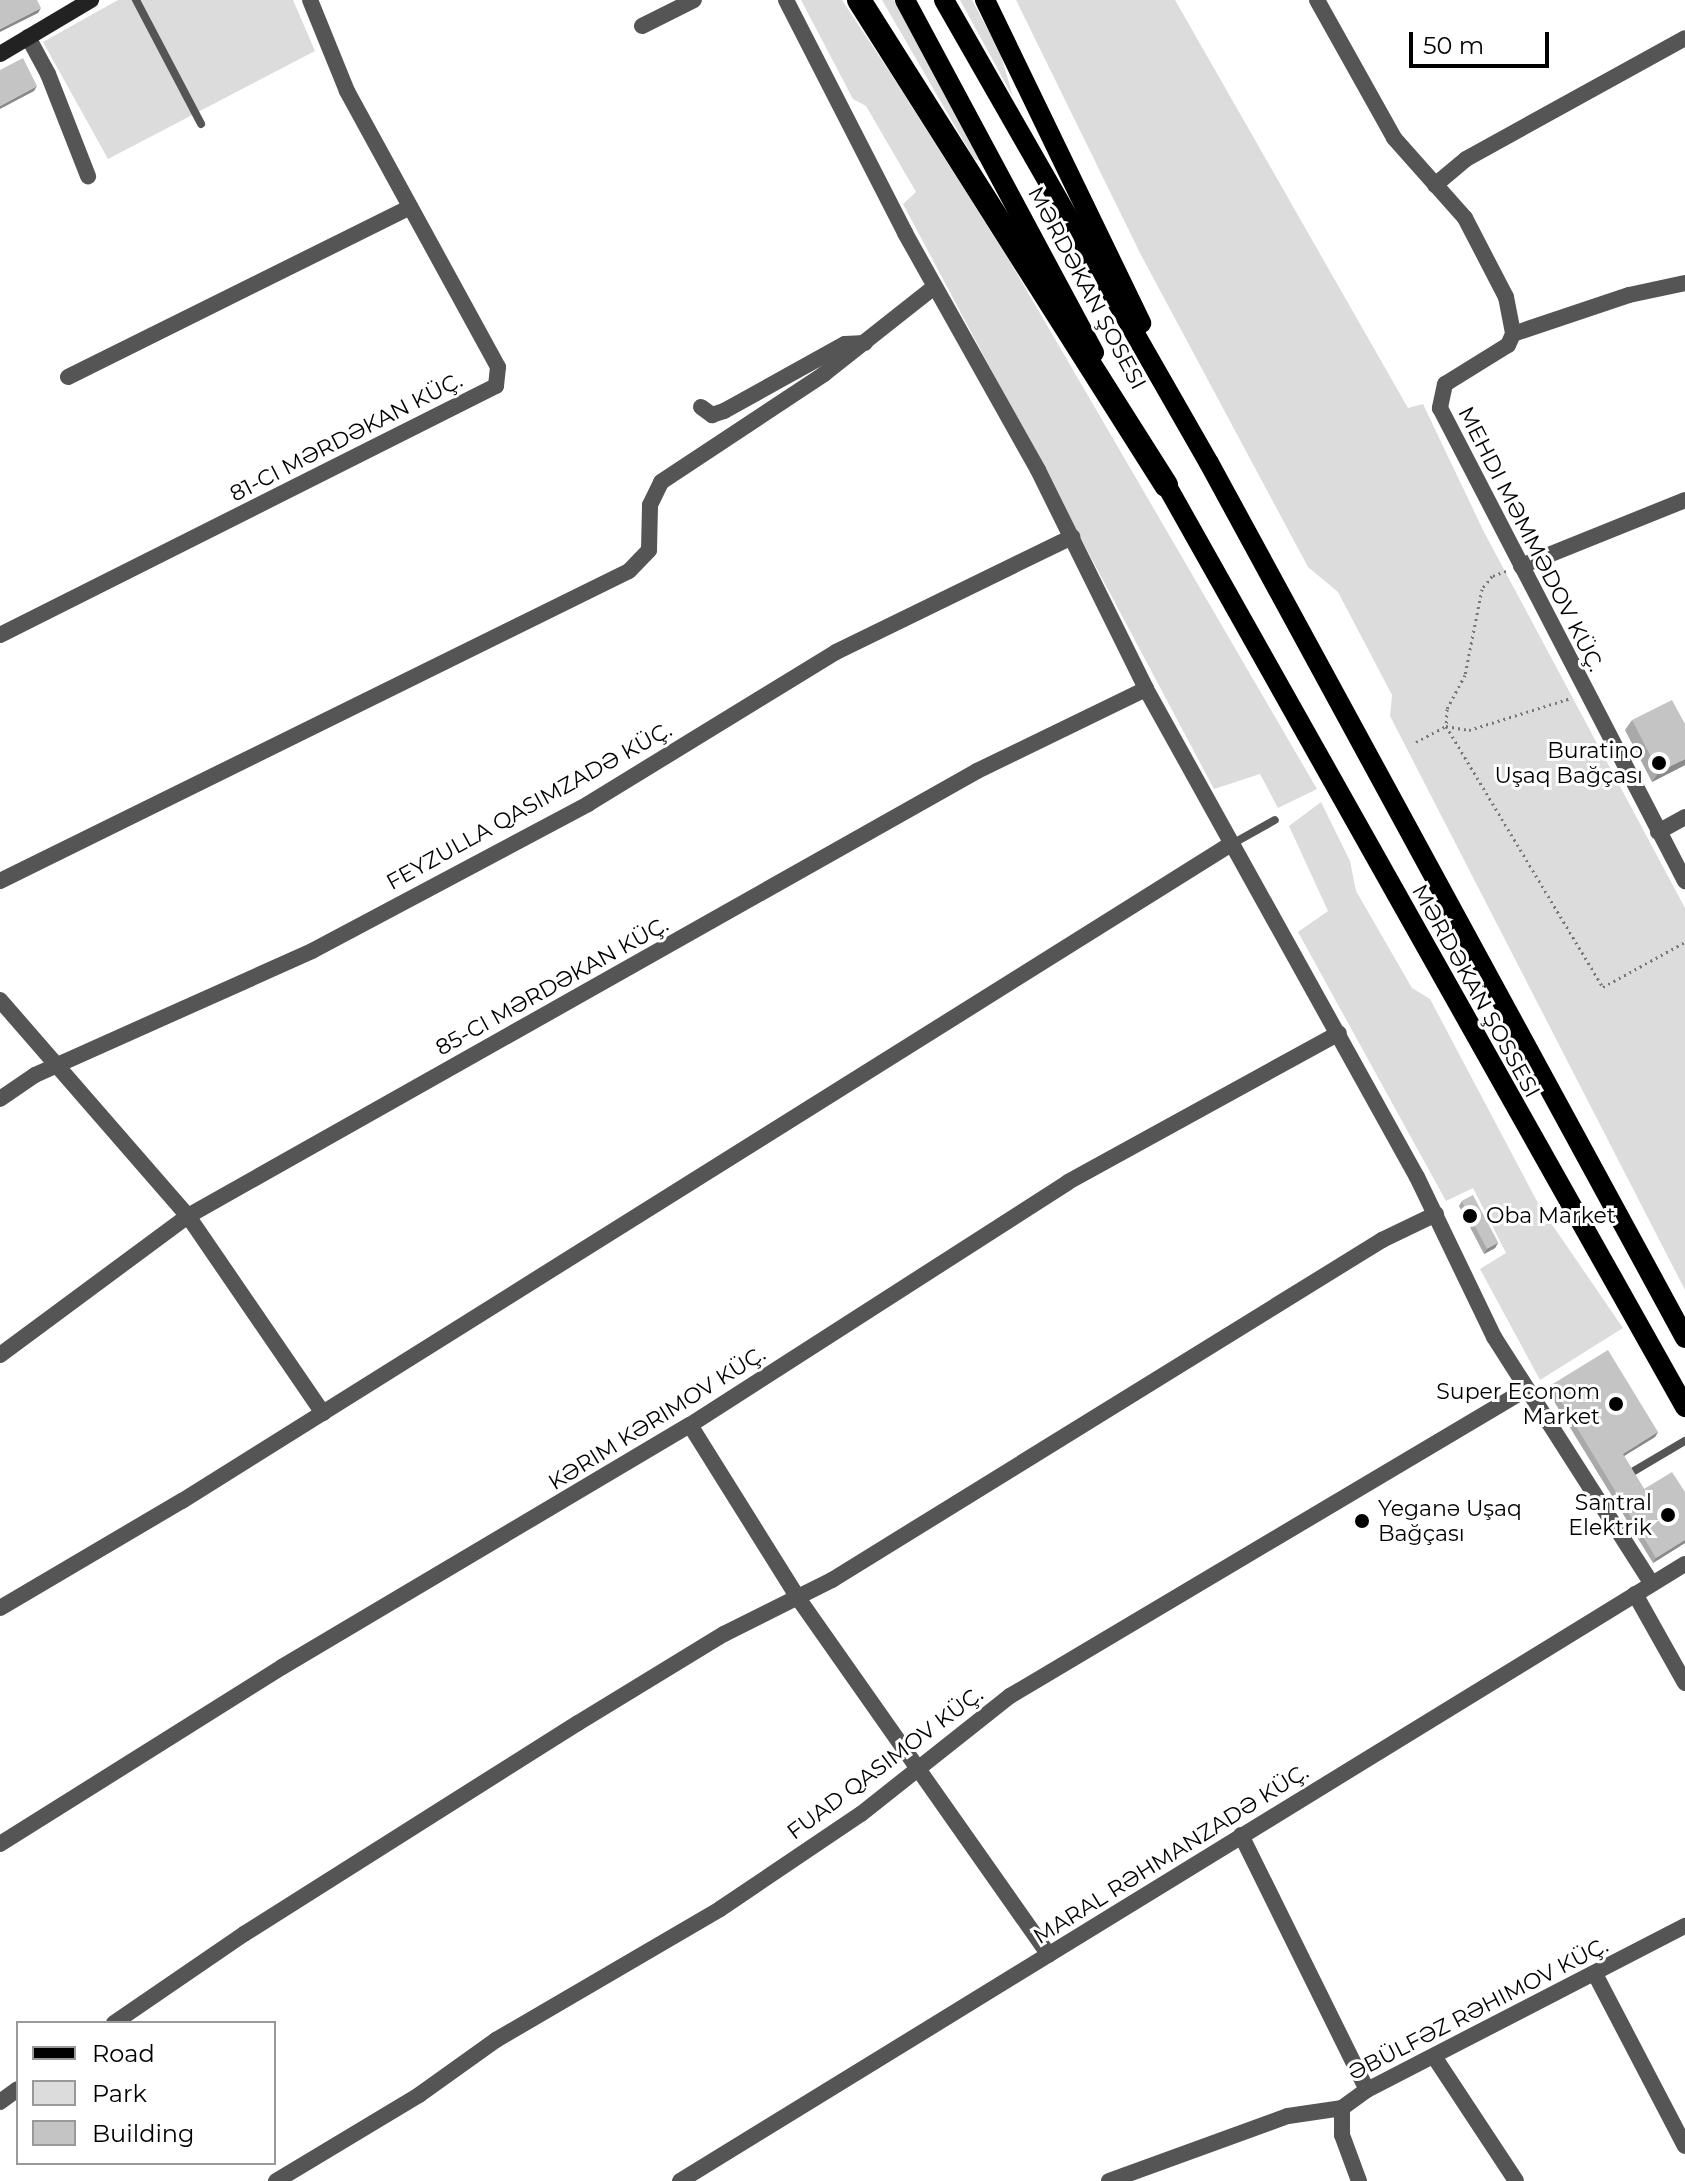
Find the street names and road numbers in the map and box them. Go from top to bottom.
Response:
street label: MƏRDƏKAN ŞOSESI [1022,182,1152,394]
street label: 81-CI MƏRDƏKAN KÜÇ. [225,367,467,507]
street label: MEHDI MƏMMƏDOV KÜÇ. [1453,402,1609,676]
street label: FEYZULLA QASIMZADƏ KÜÇ. [382,716,676,896]
street label: MƏRDƏKAN ŞOSSESI [1406,880,1546,1102]
street label: 85-CI MƏRDƏKAN KÜÇ. [431,911,673,1061]
street label: KƏRIM KƏRIMOV KÜÇ. [544,1340,770,1496]
street label: FUAD QASIMOV KÜÇ. [782,1681,988,1845]
street label: MARAL RƏHMANZADƏ KÜÇ. [1029,1758,1313,1950]
street label: ƏBÜLFƏZ RƏHIMOV KÜÇ. [1343,1932,1613,2086]

